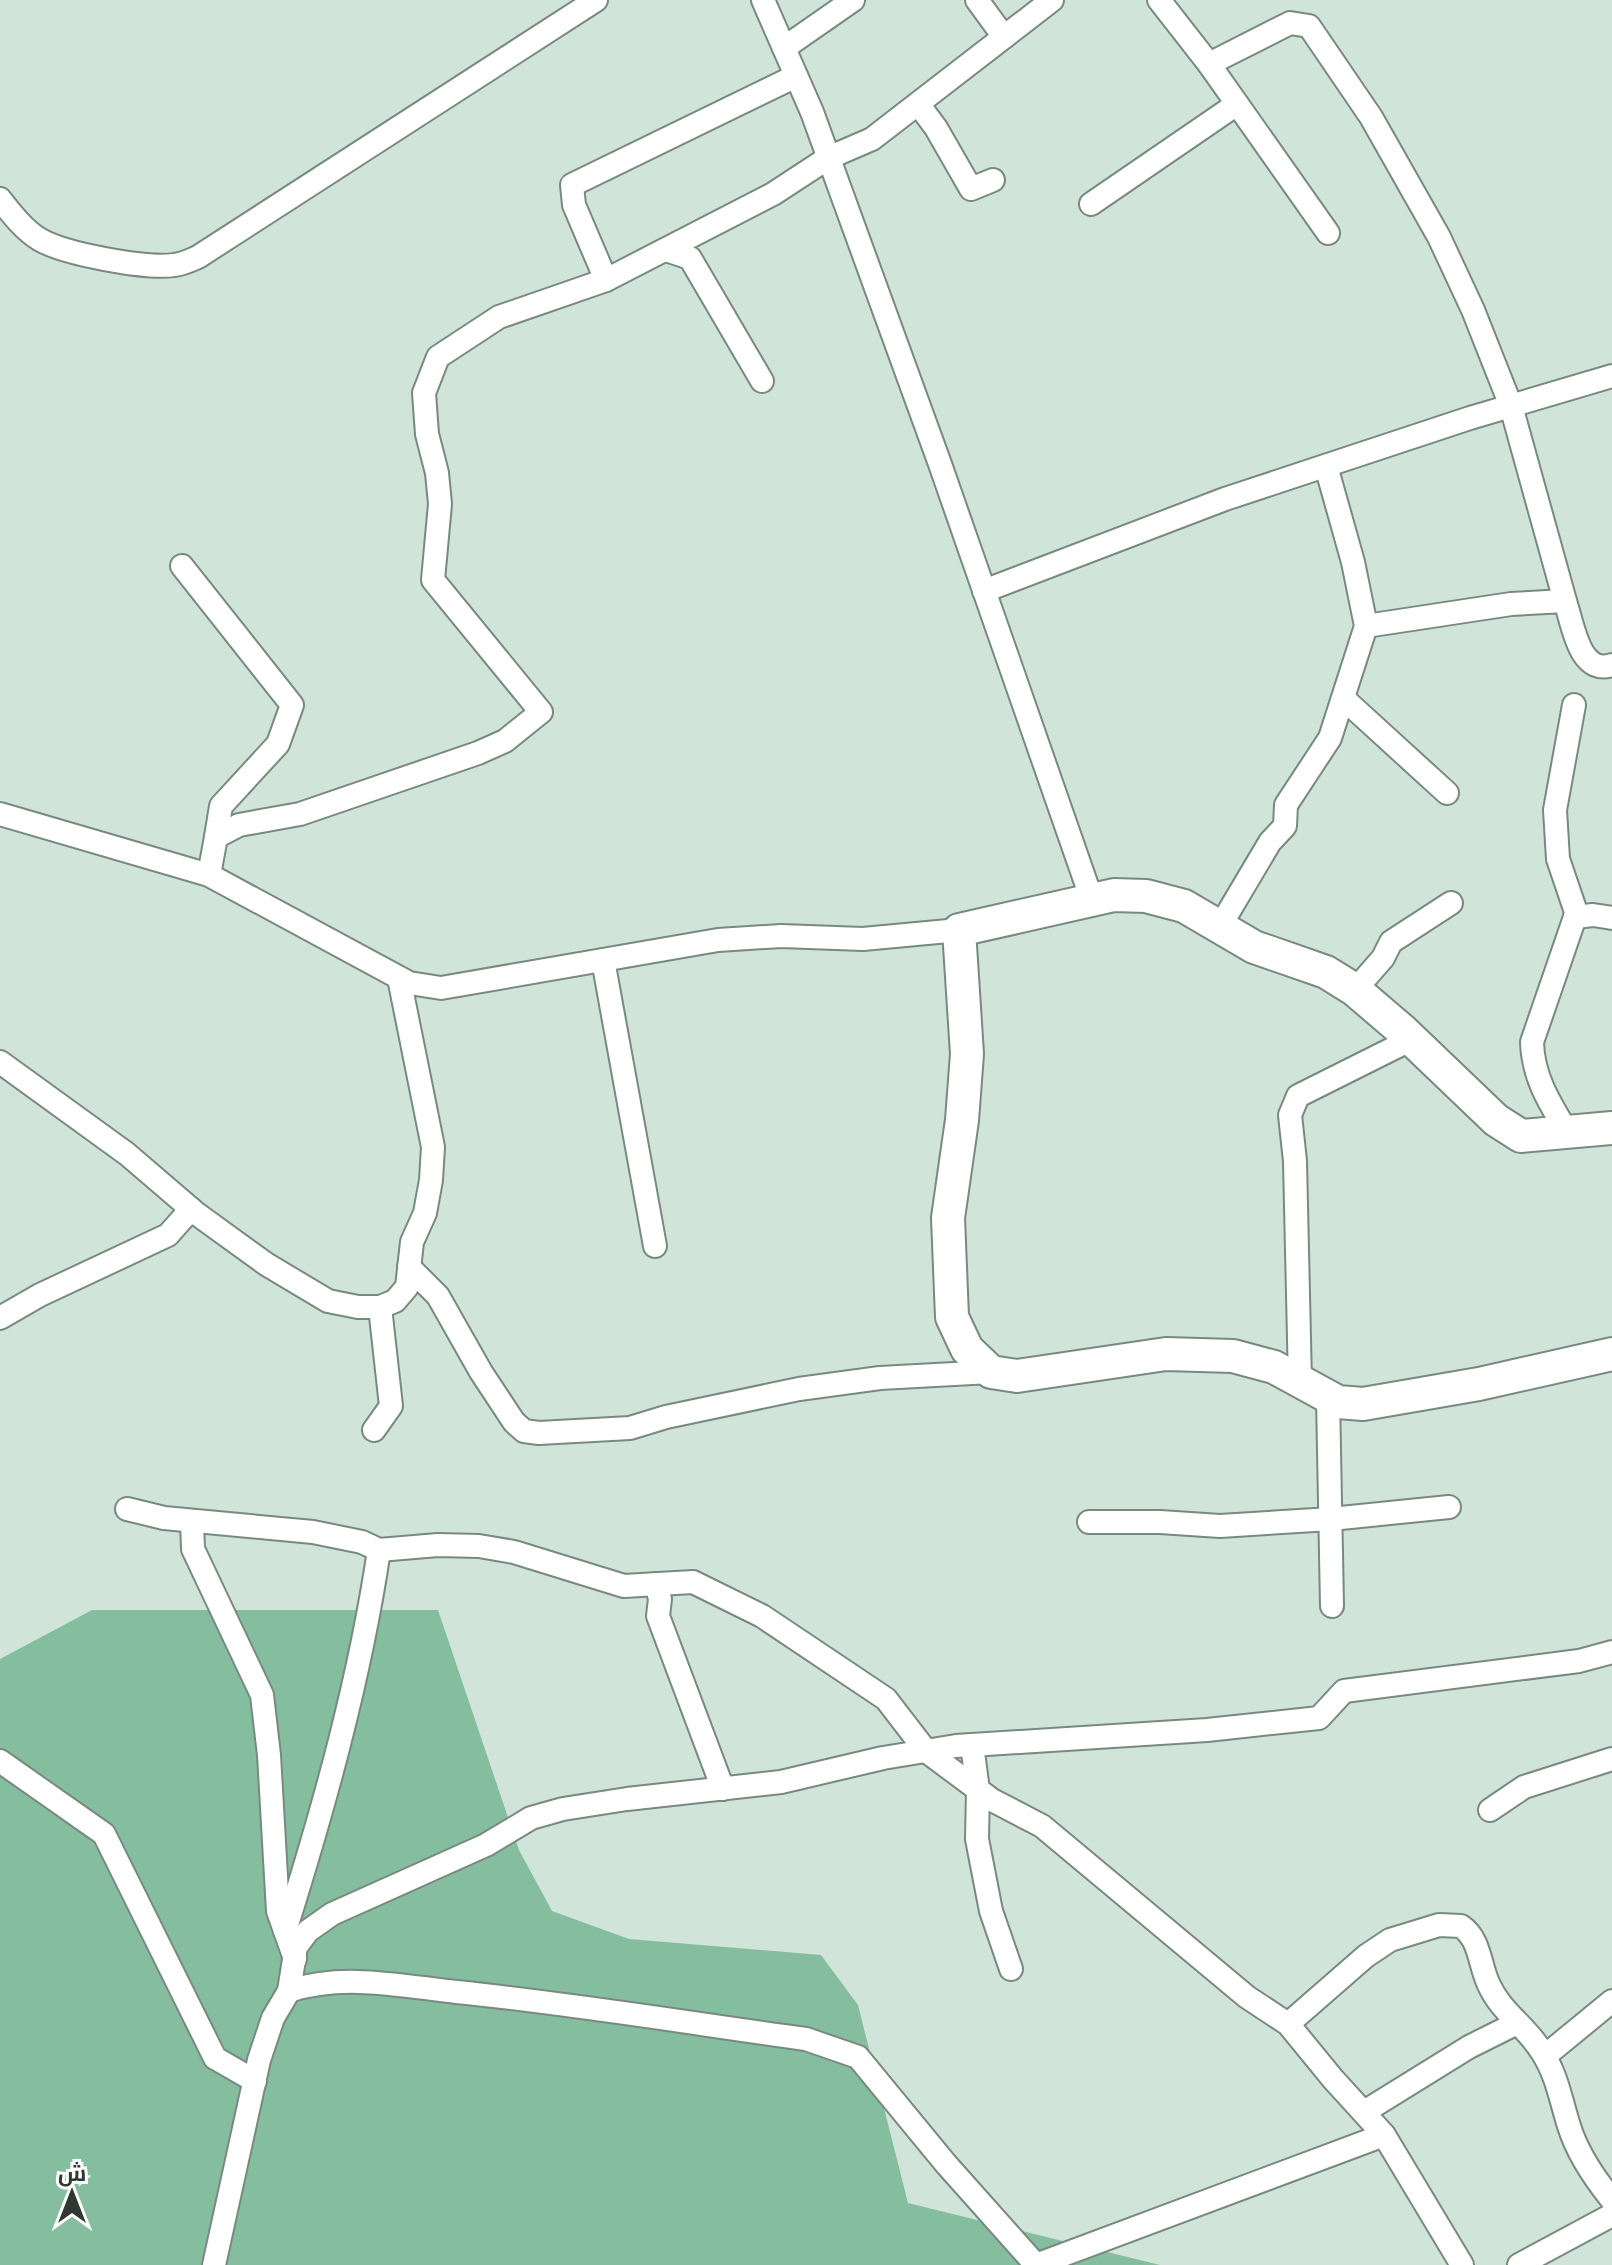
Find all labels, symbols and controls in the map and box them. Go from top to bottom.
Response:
north arrow [32,2153,112,2233]
text: ش [58,2158,86,2188]

